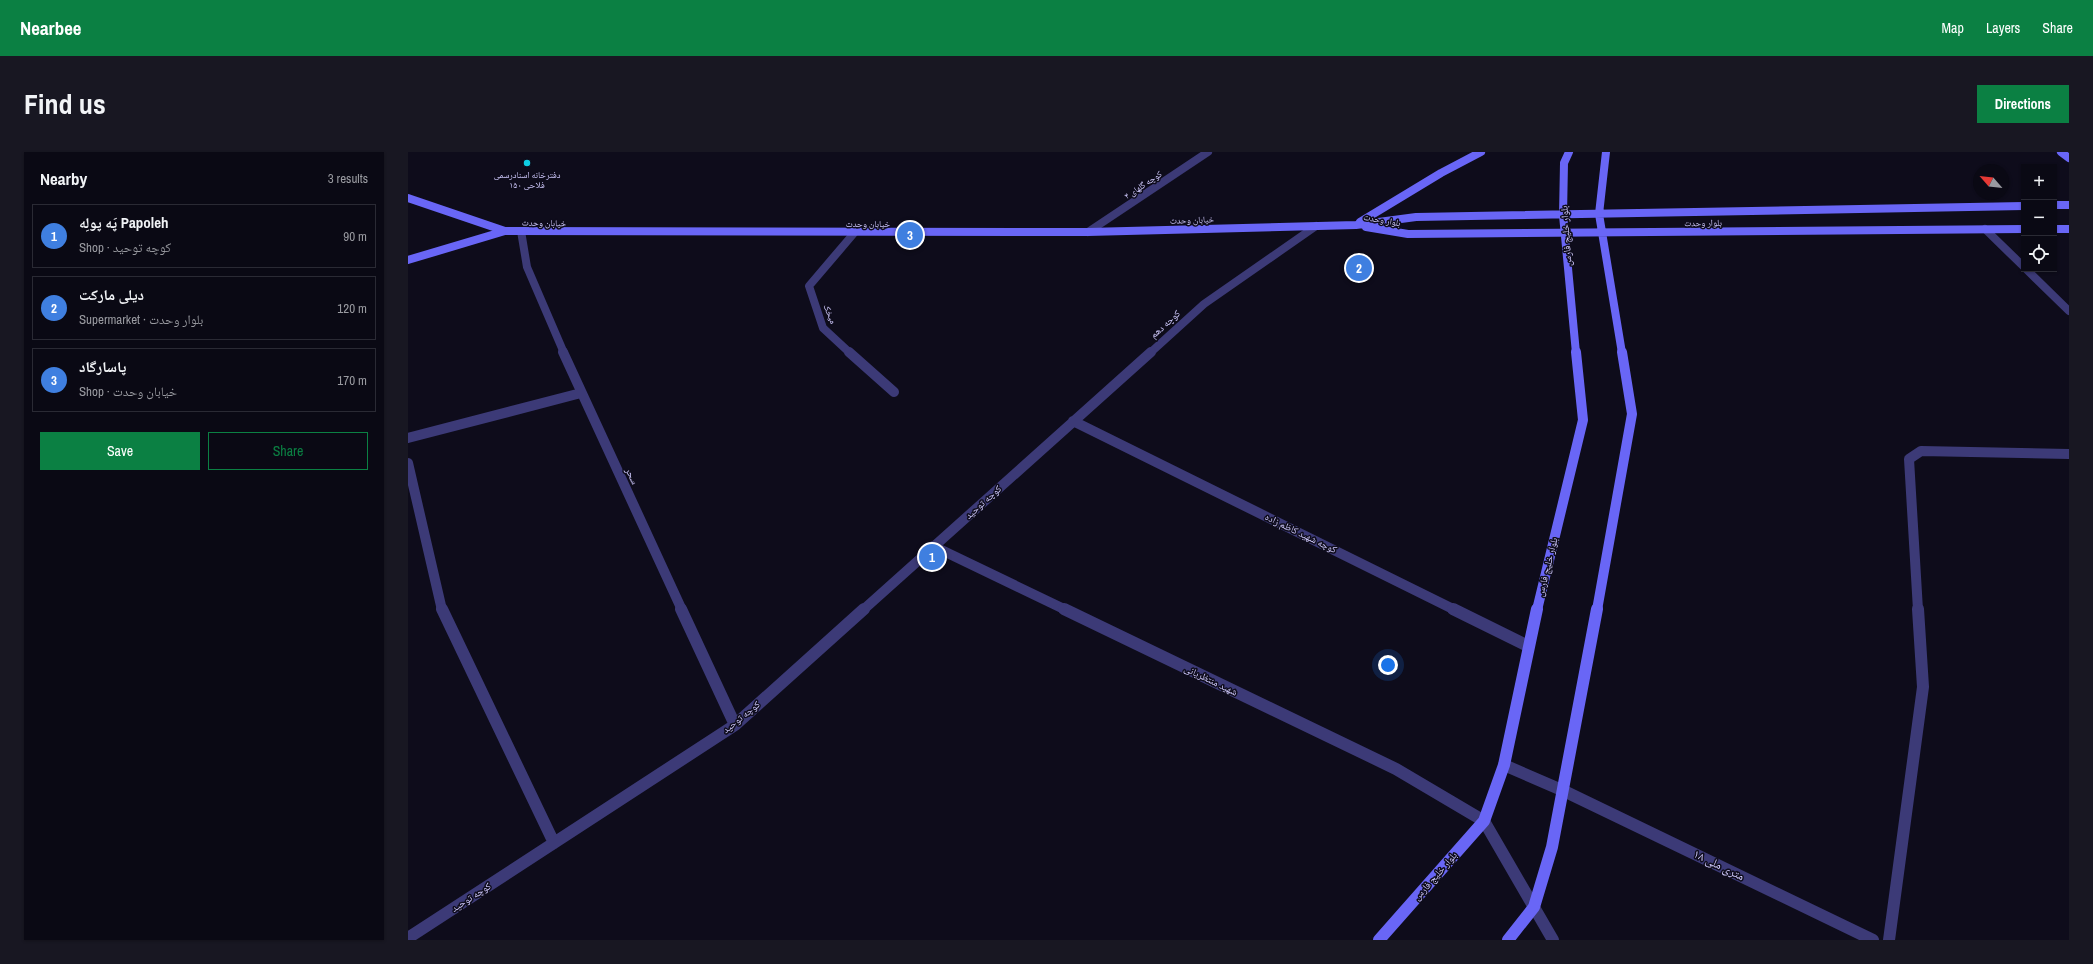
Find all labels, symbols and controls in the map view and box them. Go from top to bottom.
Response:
text: Nearbee [20,15,81,41]
text: Map [1942,19,1964,37]
text: Layers [1986,19,2020,37]
text: Share [2042,19,2073,37]
text: Find us [24,85,106,123]
button: Directions [1977,85,2069,123]
marker: دفترخانه اسنادرسمی ۱۵۰ فلاحی [522,158,532,168]
north arrow [1973,164,2009,200]
map controls [2021,164,2057,272]
button: + [2021,164,2057,200]
text: Nearby [40,167,87,190]
street label: کوچه گلهای ۴ [1122,168,1164,202]
place label: دفترخانه اسنادرسمی ۱۵۰ فلاحی [494,169,561,191]
text: 3 results [328,170,368,187]
button: − [2021,200,2057,236]
street label: بلوار خلیج فارس [1557,205,1575,267]
street label: بلوار وحدت [1362,211,1402,229]
text: پَه پولِه Papoleh [79,212,169,233]
street label: خیابان وحدت [1170,213,1215,227]
street label: خیابان وحدت [522,217,567,229]
street label: بلوار وحدت [1684,217,1722,229]
street label: خیابان وحدت [846,218,891,230]
pin: 3 [897,220,923,250]
text: 1 [51,228,57,245]
text: 90 m [343,228,367,245]
button: locate [2021,236,2057,272]
text: Shop · کوچه توحید [79,239,171,256]
pin: 2 [1346,253,1372,283]
text: دیلی مارکت [79,284,144,305]
text: 2 [51,300,57,317]
text: 120 m [337,300,367,317]
street label: میخک [821,302,839,326]
street label: کوچه دهم [1147,307,1184,342]
text: Supermarket · بلوار وحدت [79,311,203,328]
text: پاسارگاد [79,356,126,377]
text: 3 [51,372,57,389]
text: 170 m [337,372,367,389]
text: Shop · خیابان وحدت [79,383,177,400]
button: Save [40,432,200,470]
button: Share [208,432,368,470]
street label: سحر [622,465,642,487]
street label: کوچه توحید [962,482,1004,522]
street label: کوچه شهید کاظم زاده [1263,510,1339,557]
street label: بلوار خلیج فارس [1533,536,1561,598]
pin: 1 [919,542,945,572]
your location [1378,655,1398,675]
street label: شهید منتظریانی [1182,661,1240,699]
street label: کوچه توحید [719,698,763,736]
street label: ۱۸ متری ملی [1691,846,1747,884]
street label: بلوار خلیج فارس [1410,849,1460,903]
street label: کوچه توحید [449,879,493,915]

